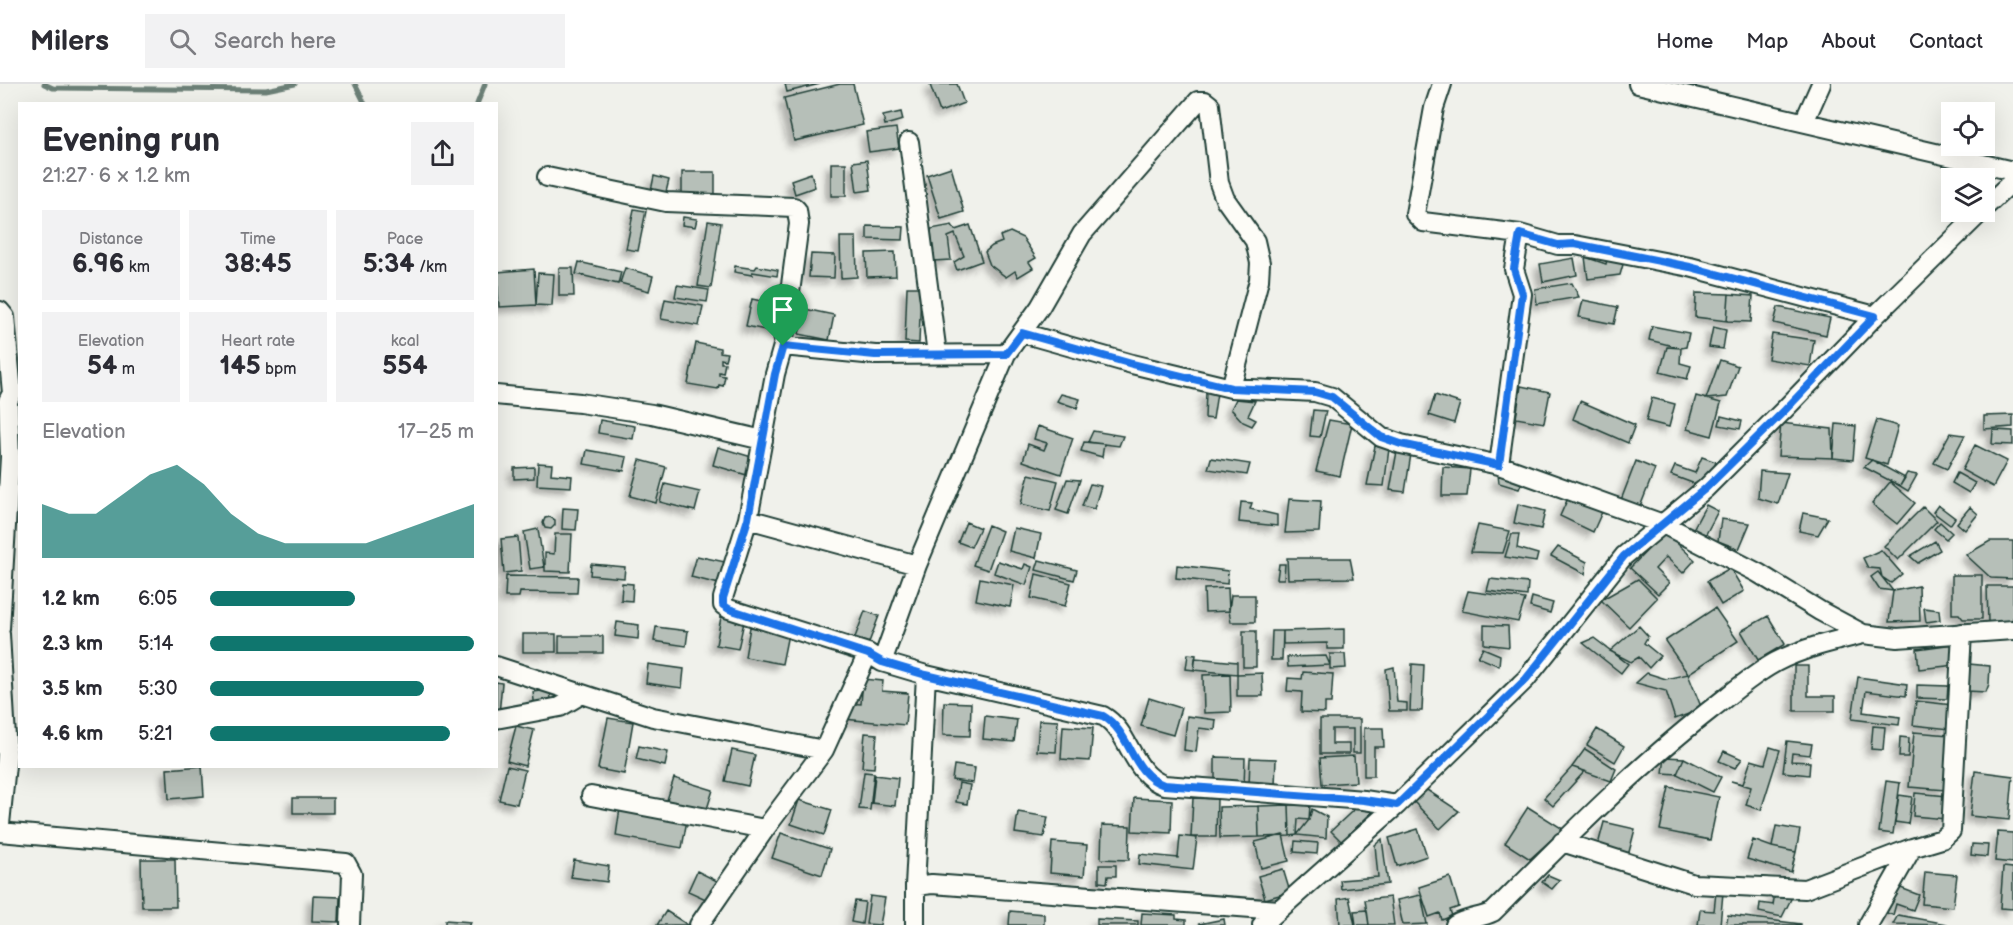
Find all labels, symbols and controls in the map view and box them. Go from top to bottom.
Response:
search box [145,14,565,68]
text: Milers [30,25,109,58]
icon: search [166,25,199,58]
text: Search here [214,28,336,55]
text: Home [1656,29,1713,54]
text: Map [1746,29,1788,54]
text: About [1821,29,1876,54]
text: Contact [1909,29,1983,54]
map controls [1941,102,1995,222]
button: locate [1941,102,1995,156]
text: Evening run [42,121,220,161]
button: share [411,122,474,185]
text: 21:27 · 6 × 1.2 km [42,164,190,188]
button: layers [1941,168,1995,222]
text: Distance [79,230,143,249]
text: Time [240,230,276,249]
text: Pace [387,230,423,249]
text: 6.96 [72,249,125,280]
text: 38:45 [224,249,292,280]
text: 5:34 [363,249,415,280]
text: km [125,258,150,277]
text: /km [415,258,447,277]
pin [757,284,808,346]
icon: arrive [766,293,799,326]
text: Elevation [78,332,144,351]
text: Heart rate [221,332,295,351]
text: kcal [391,332,419,351]
text: 54 [87,351,117,382]
text: 145 [219,351,261,382]
text: 554 [382,351,428,382]
text: m [117,360,135,379]
text: bpm [261,360,297,379]
text: Elevation [42,420,125,444]
text: 17–25 m [398,420,474,444]
text: 1.2 km [42,587,100,611]
text: 6:05 [138,587,177,611]
text: 2.3 km [42,632,103,656]
text: 5:14 [138,632,173,656]
text: 3.5 km [42,677,103,701]
text: 5:30 [138,677,178,701]
text: 4.6 km [42,722,103,746]
text: 5:21 [138,722,173,746]

